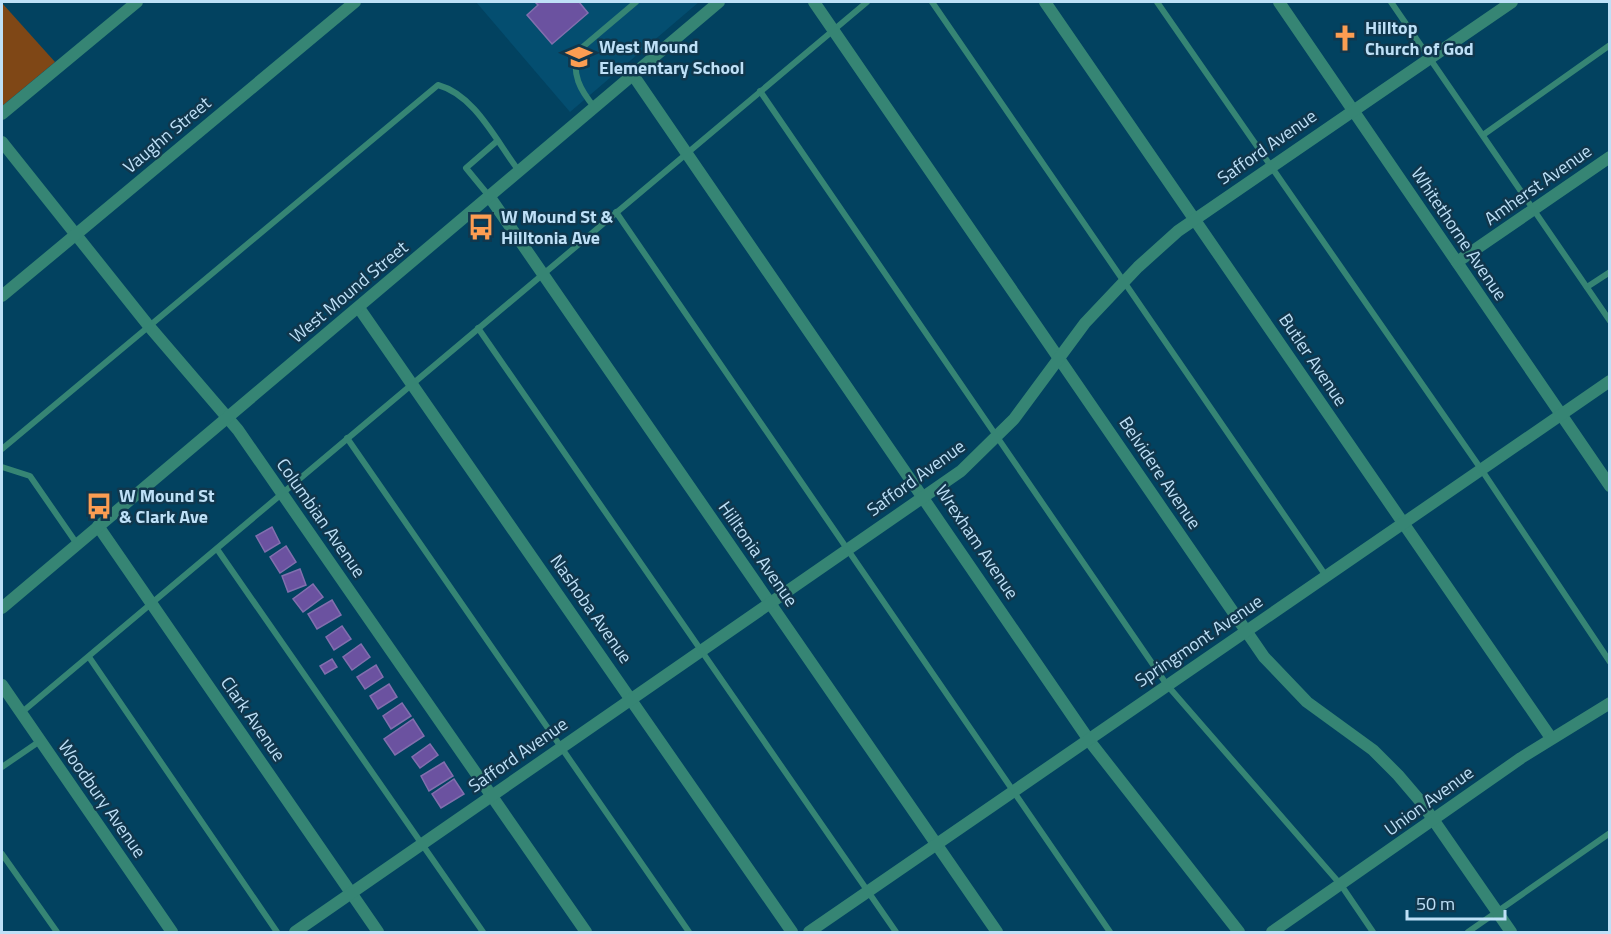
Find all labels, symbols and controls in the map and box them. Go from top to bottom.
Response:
place label: Hilltop Church of God [1365,14,1474,62]
church icon: Hilltop Church of God [1330,23,1360,53]
place label: West Mound Elementary School [599,33,744,81]
school or university icon: West Mound Elementary School [564,42,594,72]
street label: Vaughn Street [117,89,217,180]
street label: Safford Avenue [1212,102,1322,191]
street label: Amherst Avenue [1478,137,1597,232]
street label: Whitethorne Avenue [1405,162,1514,306]
place label: W Mound St & Hilltonia Ave [501,203,614,251]
bus stop icon: W Mound St & Hilltonia Ave [466,212,496,242]
street label: West Mound Street [284,234,414,349]
street label: Butler Avenue [1272,308,1354,412]
street label: Belvidere Avenue [1113,411,1208,535]
street label: Safford Avenue [861,433,970,523]
street label: Columbian Avenue [270,453,373,583]
street label: Wrexham Avenue [929,479,1026,604]
place label: W Mound St & Clark Ave [119,482,215,530]
bus stop icon: W Mound St & Clark Ave [84,491,114,521]
street label: Hilltonia Avenue [712,496,805,612]
street label: Nashoba Avenue [544,549,639,669]
street label: Springmont Avenue [1129,588,1268,693]
street label: Clark Avenue [214,671,293,767]
street label: Safford Avenue [463,710,573,799]
street label: Woodbury Avenue [52,734,153,863]
street label: Union Avenue [1378,759,1479,842]
scale bar [1407,883,1504,921]
text: 50 m [1416,890,1455,917]

